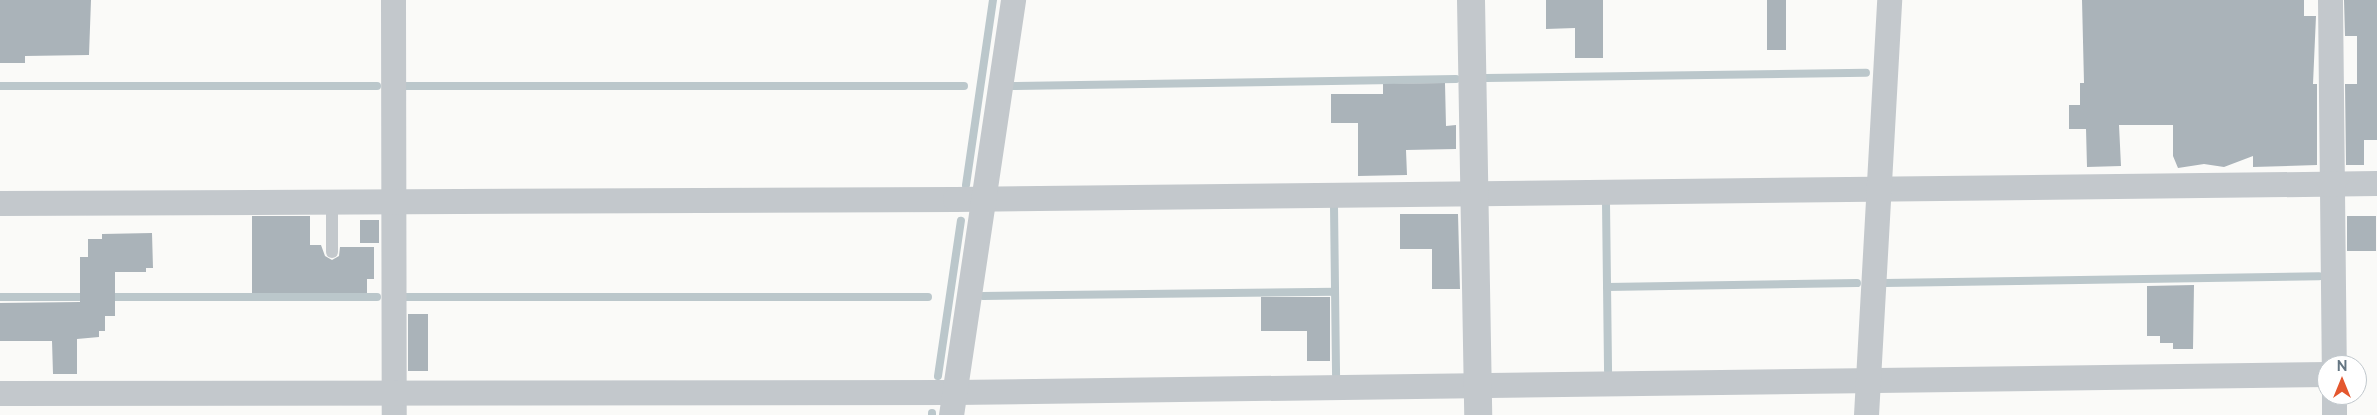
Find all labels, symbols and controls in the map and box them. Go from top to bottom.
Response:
north arrow [2317,355,2367,405]
text: N [2337,358,2347,374]

